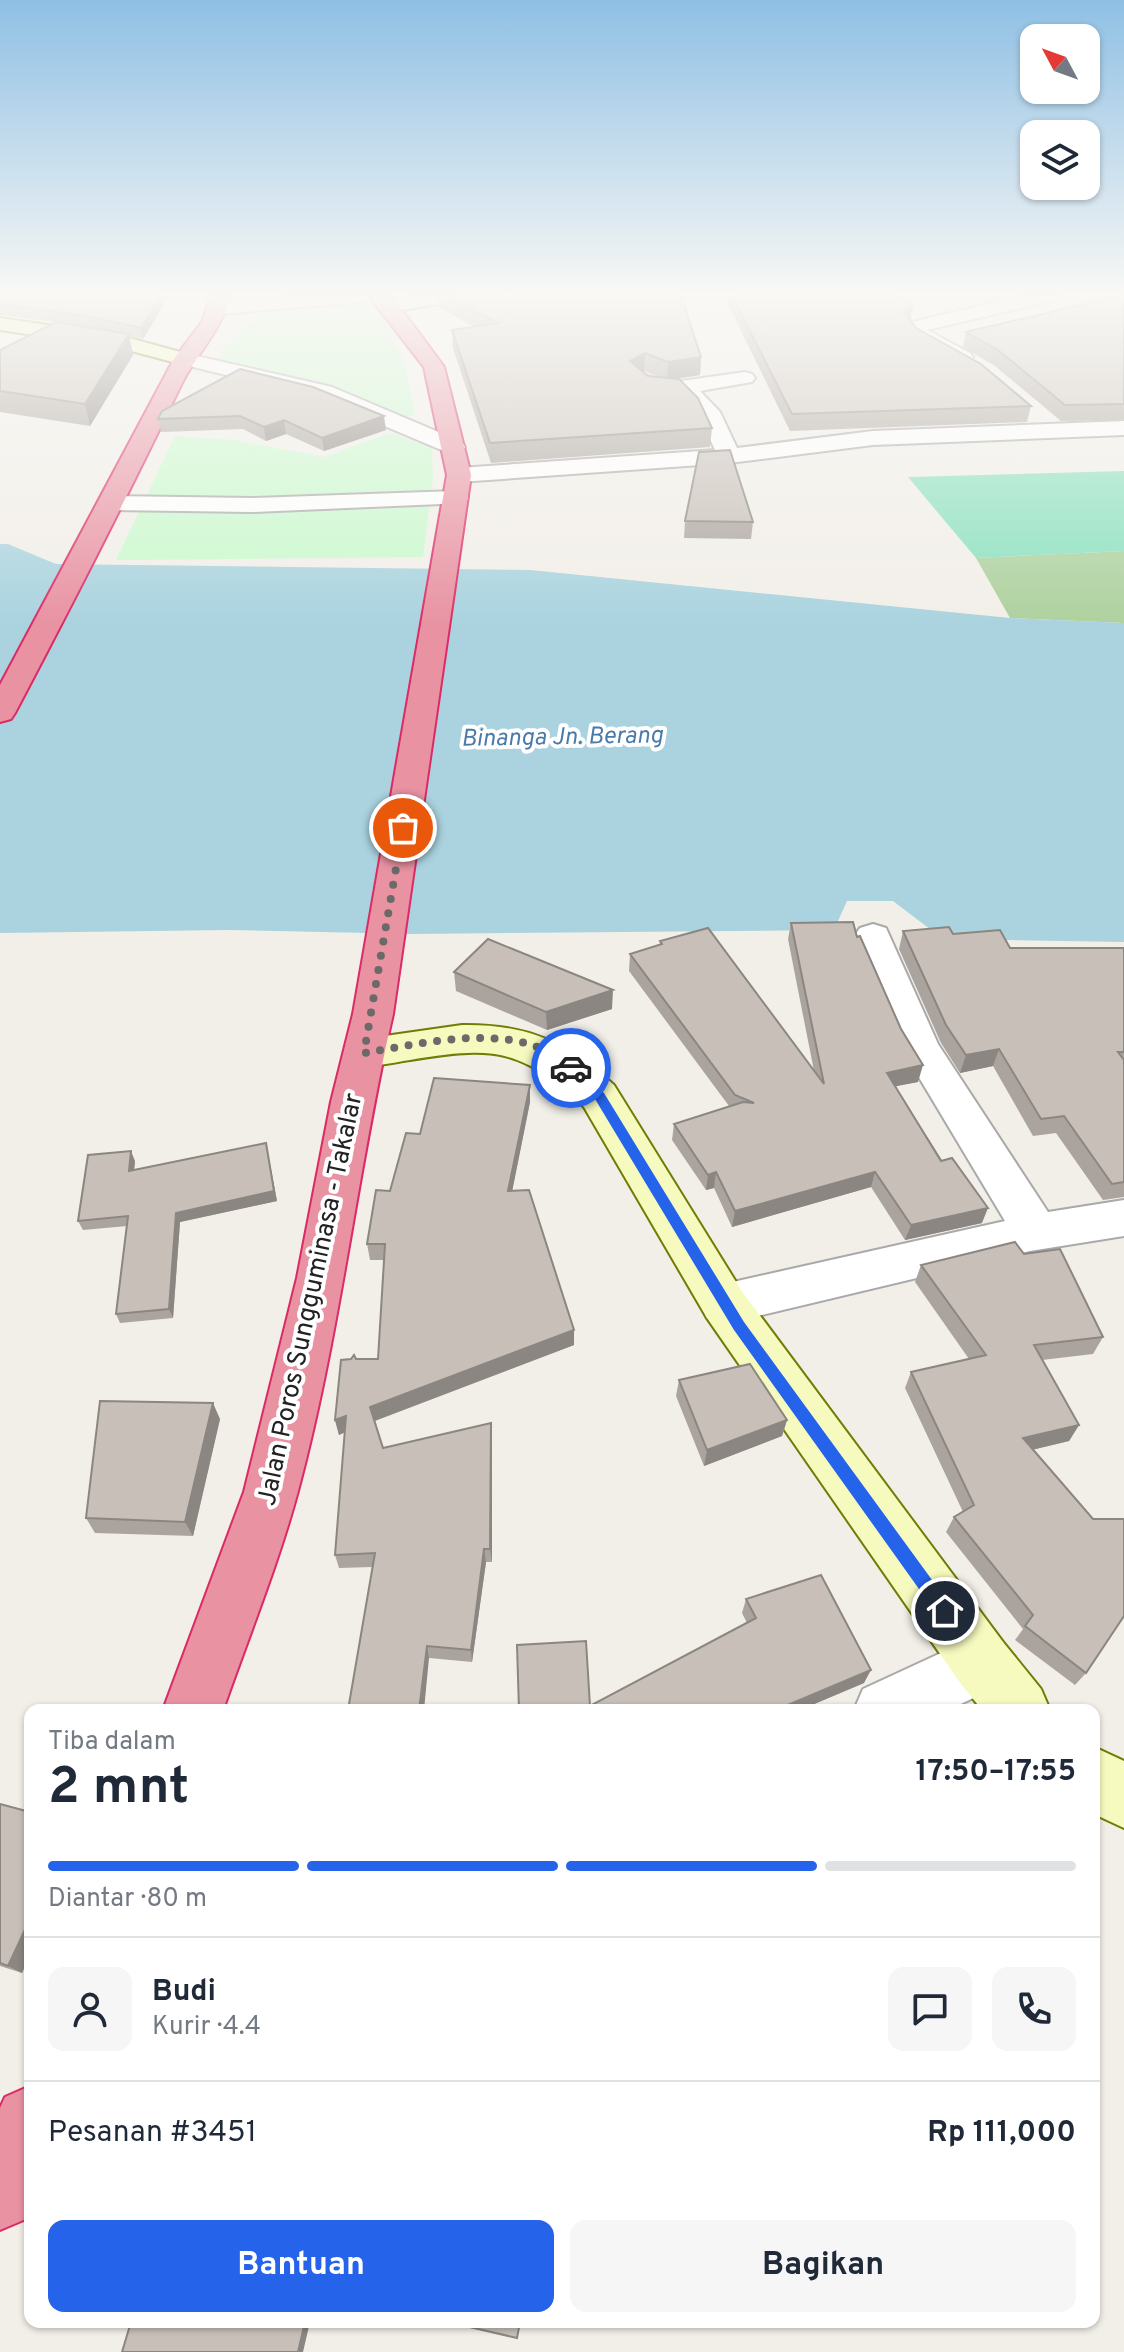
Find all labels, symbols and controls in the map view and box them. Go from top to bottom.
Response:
north arrow [1020,24,1100,104]
map controls [1020,24,1100,200]
button: layers [1020,120,1100,200]
water label: Binanga Jn. Berang [461,721,664,755]
pin [369,794,437,862]
icon: bag [381,806,425,850]
courier [531,1028,611,1108]
icon: car [549,1046,593,1090]
street label: Jalan Poros Sungguminasa - Takalar [252,1090,371,1509]
pin [911,1577,979,1645]
icon: home [923,1589,967,1633]
text: Tiba dalam [48,1726,176,1759]
text: 17:50–17:55 [916,1754,1076,1791]
text: 2 mnt [48,1756,189,1822]
text: Diantar · 80 m [48,1883,207,1916]
button: person [48,1967,132,2051]
button: chat [888,1967,972,2051]
button: phone [992,1967,1076,2051]
text: Budi [152,1974,216,2011]
text: Kurir · 4.4 [152,2011,261,2044]
text: Pesanan #3451 [48,2115,257,2152]
text: Rp 111,000 [927,2115,1076,2152]
button: Bantuan [48,2220,554,2312]
button: Bagikan [570,2220,1076,2312]

